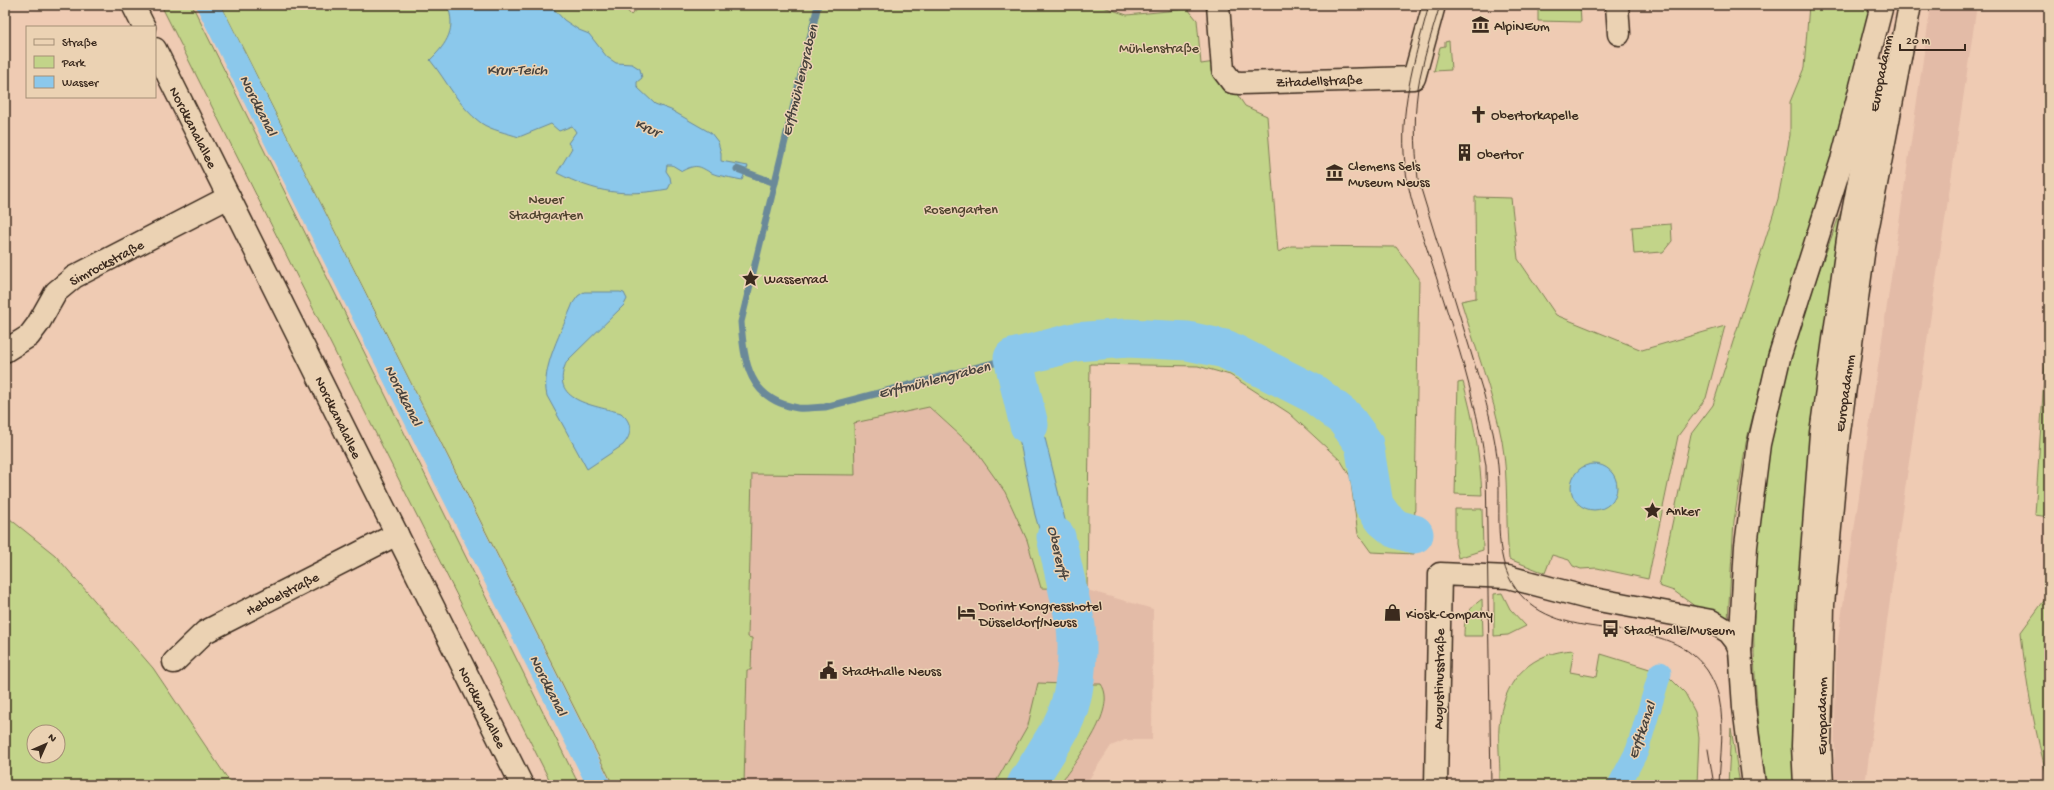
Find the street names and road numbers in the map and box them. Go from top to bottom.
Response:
street label: Europadamm [1867,34,1898,113]
street label: Zitadellstraße [1276,72,1363,93]
street label: Nordkanalallee [164,84,220,173]
street label: Simrockstraße [67,237,148,291]
street label: Europadamm [1833,353,1860,433]
street label: Nordkanalallee [309,374,364,463]
street label: Hebbelstraße [244,569,323,621]
street label: Augustinusstraße [1431,628,1450,730]
street label: Nordkanalallee [453,664,509,753]
street label: Europadamm [1815,677,1832,755]

